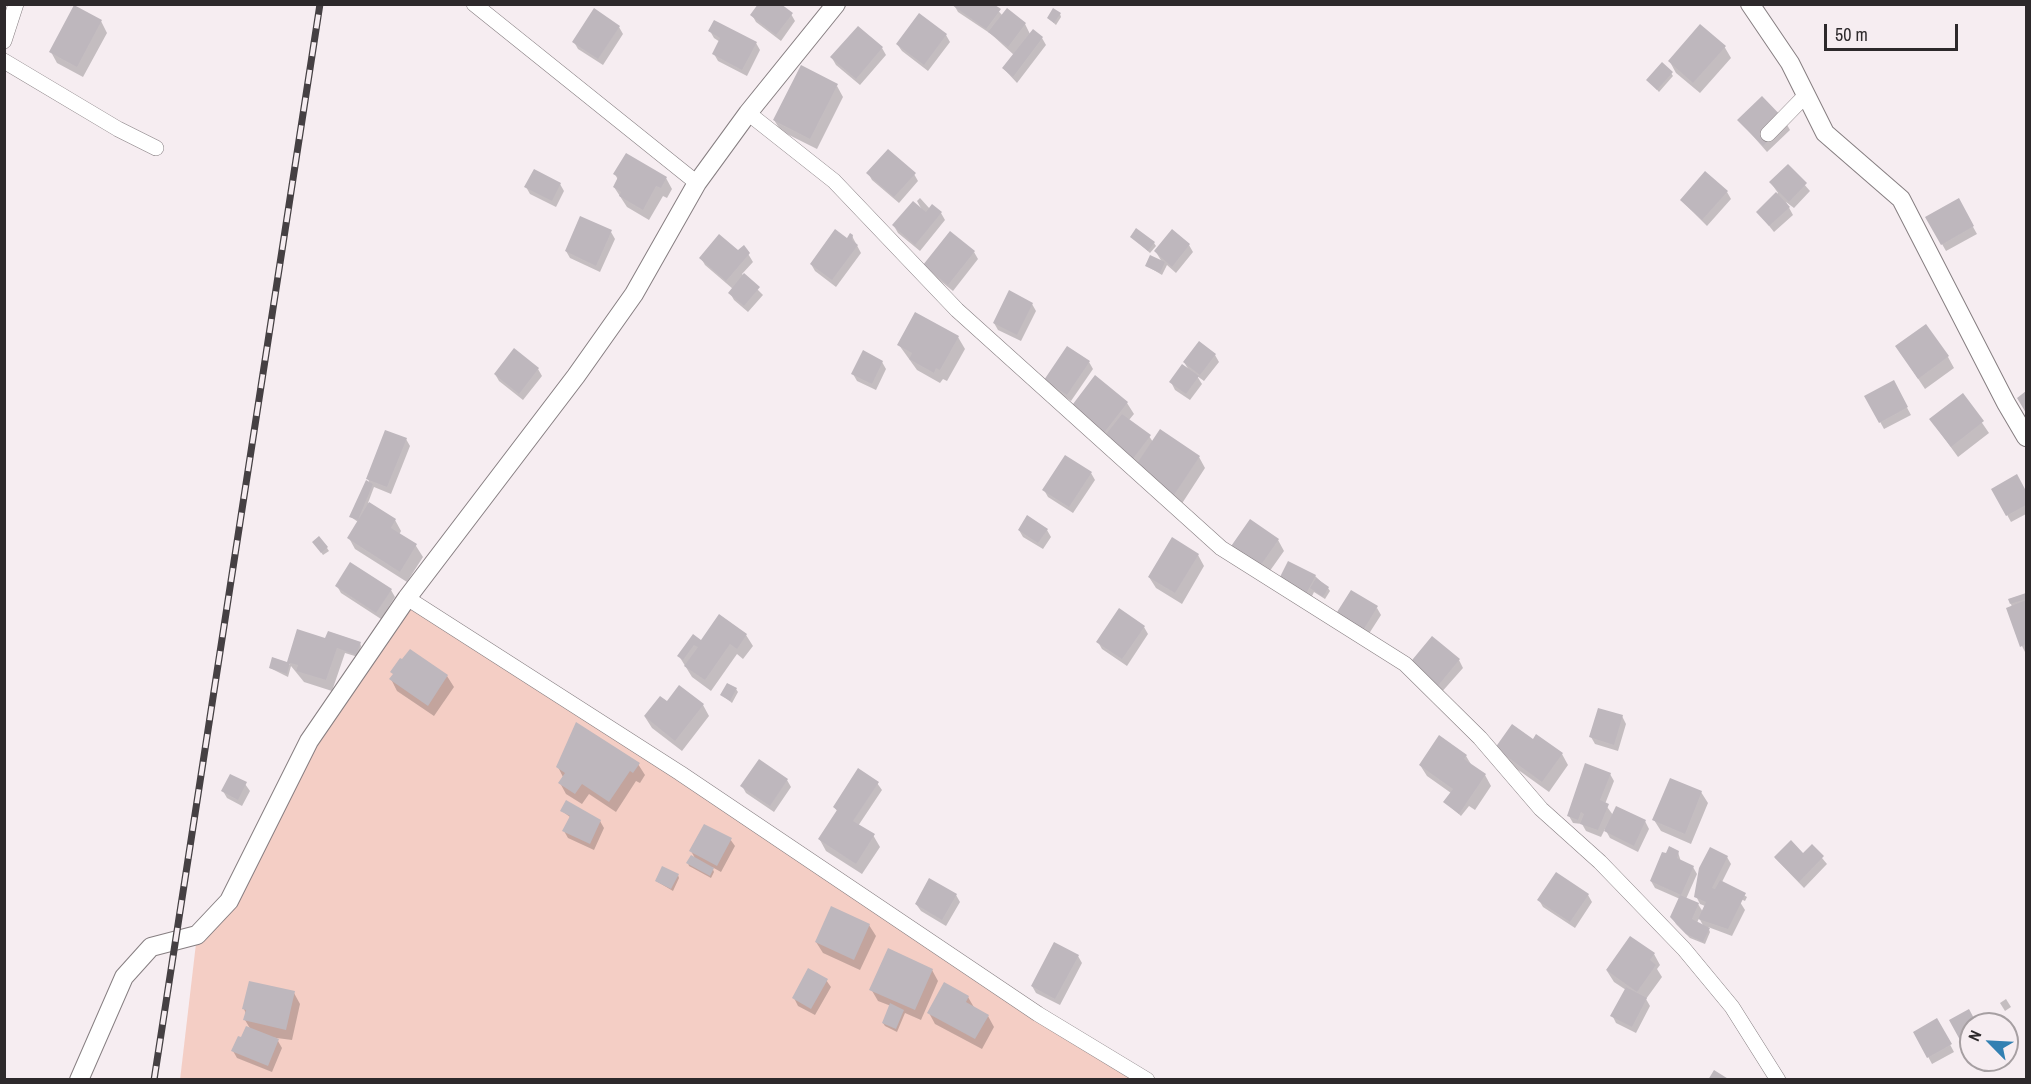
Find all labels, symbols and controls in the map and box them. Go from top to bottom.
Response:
scale bar [1827,12,1960,50]
text: 50 m [1835,22,1868,47]
north arrow [1959,1012,2019,1072]
text: N [1962,1027,1986,1044]

